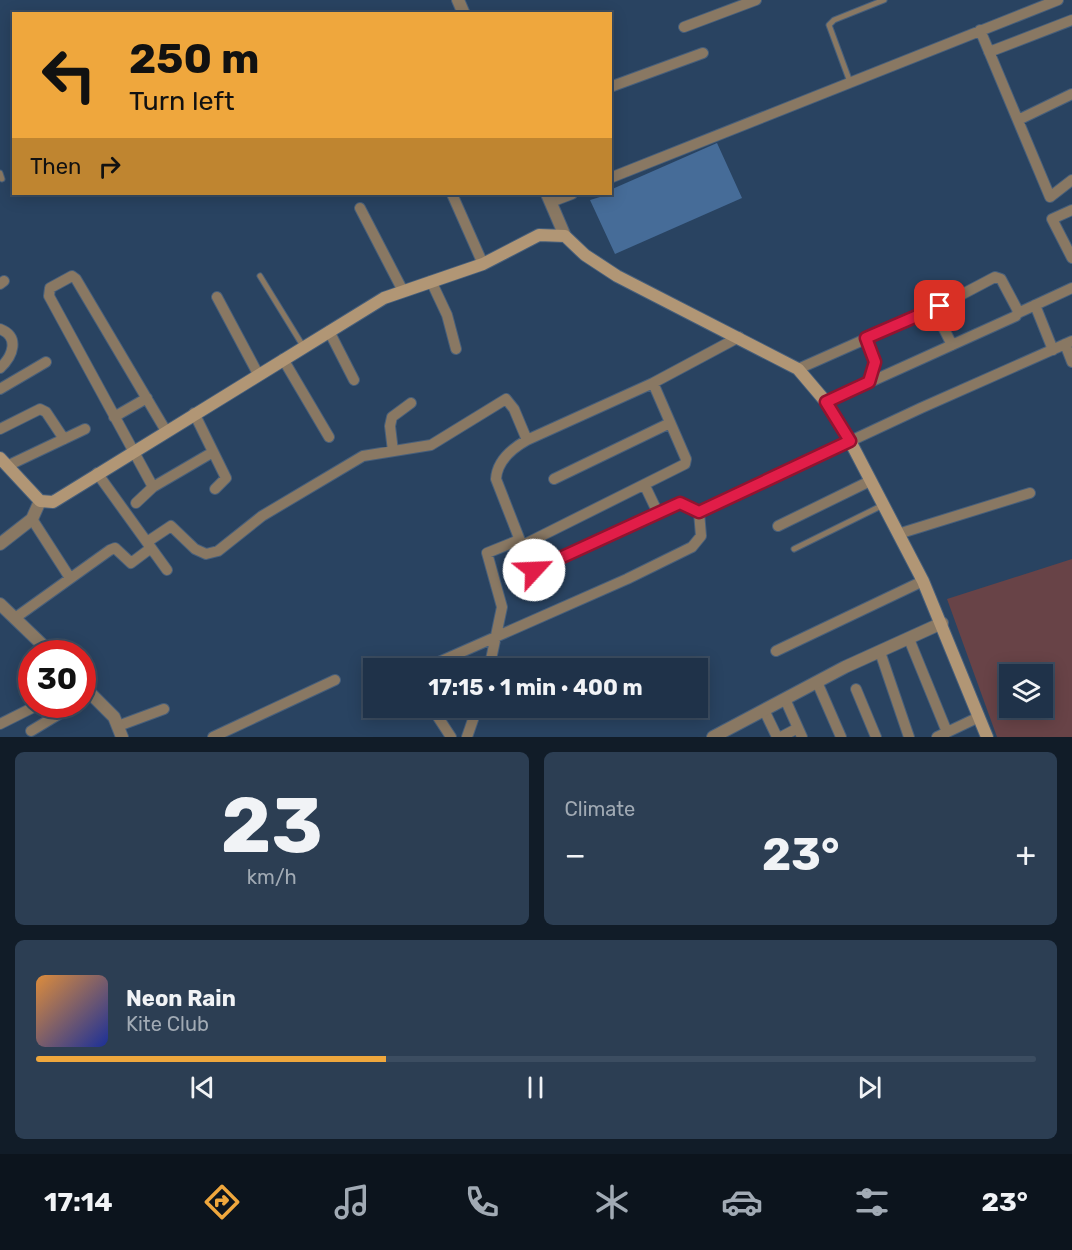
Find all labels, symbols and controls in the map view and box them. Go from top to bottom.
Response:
text: 250 m [129,34,259,84]
icon: left [30,36,108,114]
text: Turn left [129,85,234,117]
icon: right [93,150,126,183]
text: Then [30,153,81,180]
pin [914,280,965,331]
icon: arrive [923,289,956,322]
position arrow [502,538,566,602]
speed limit sign: 30 [18,640,96,718]
map controls [999,664,1053,718]
button: layers [999,664,1053,718]
text: 17:15 · 1 min · 400 m [428,674,643,701]
text: 23 [221,779,323,872]
text: Climate [565,797,635,821]
text: 23° [762,828,839,881]
text: − [565,835,586,874]
text: + [1015,835,1036,874]
text: km/h [247,865,297,889]
text: Neon Rain [126,985,236,1012]
text: Kite Club [126,1012,209,1036]
icon: previous [186,1071,219,1104]
icon: pause [519,1071,552,1104]
icon: next [853,1071,886,1104]
icon: directions [201,1181,243,1223]
icon: music [331,1181,373,1223]
icon: phone [461,1181,503,1223]
icon: climate [591,1181,633,1223]
icon: car [721,1181,763,1223]
icon: filters [851,1181,893,1223]
text: 17:14 [44,1186,113,1218]
text: 23° [981,1186,1028,1218]

